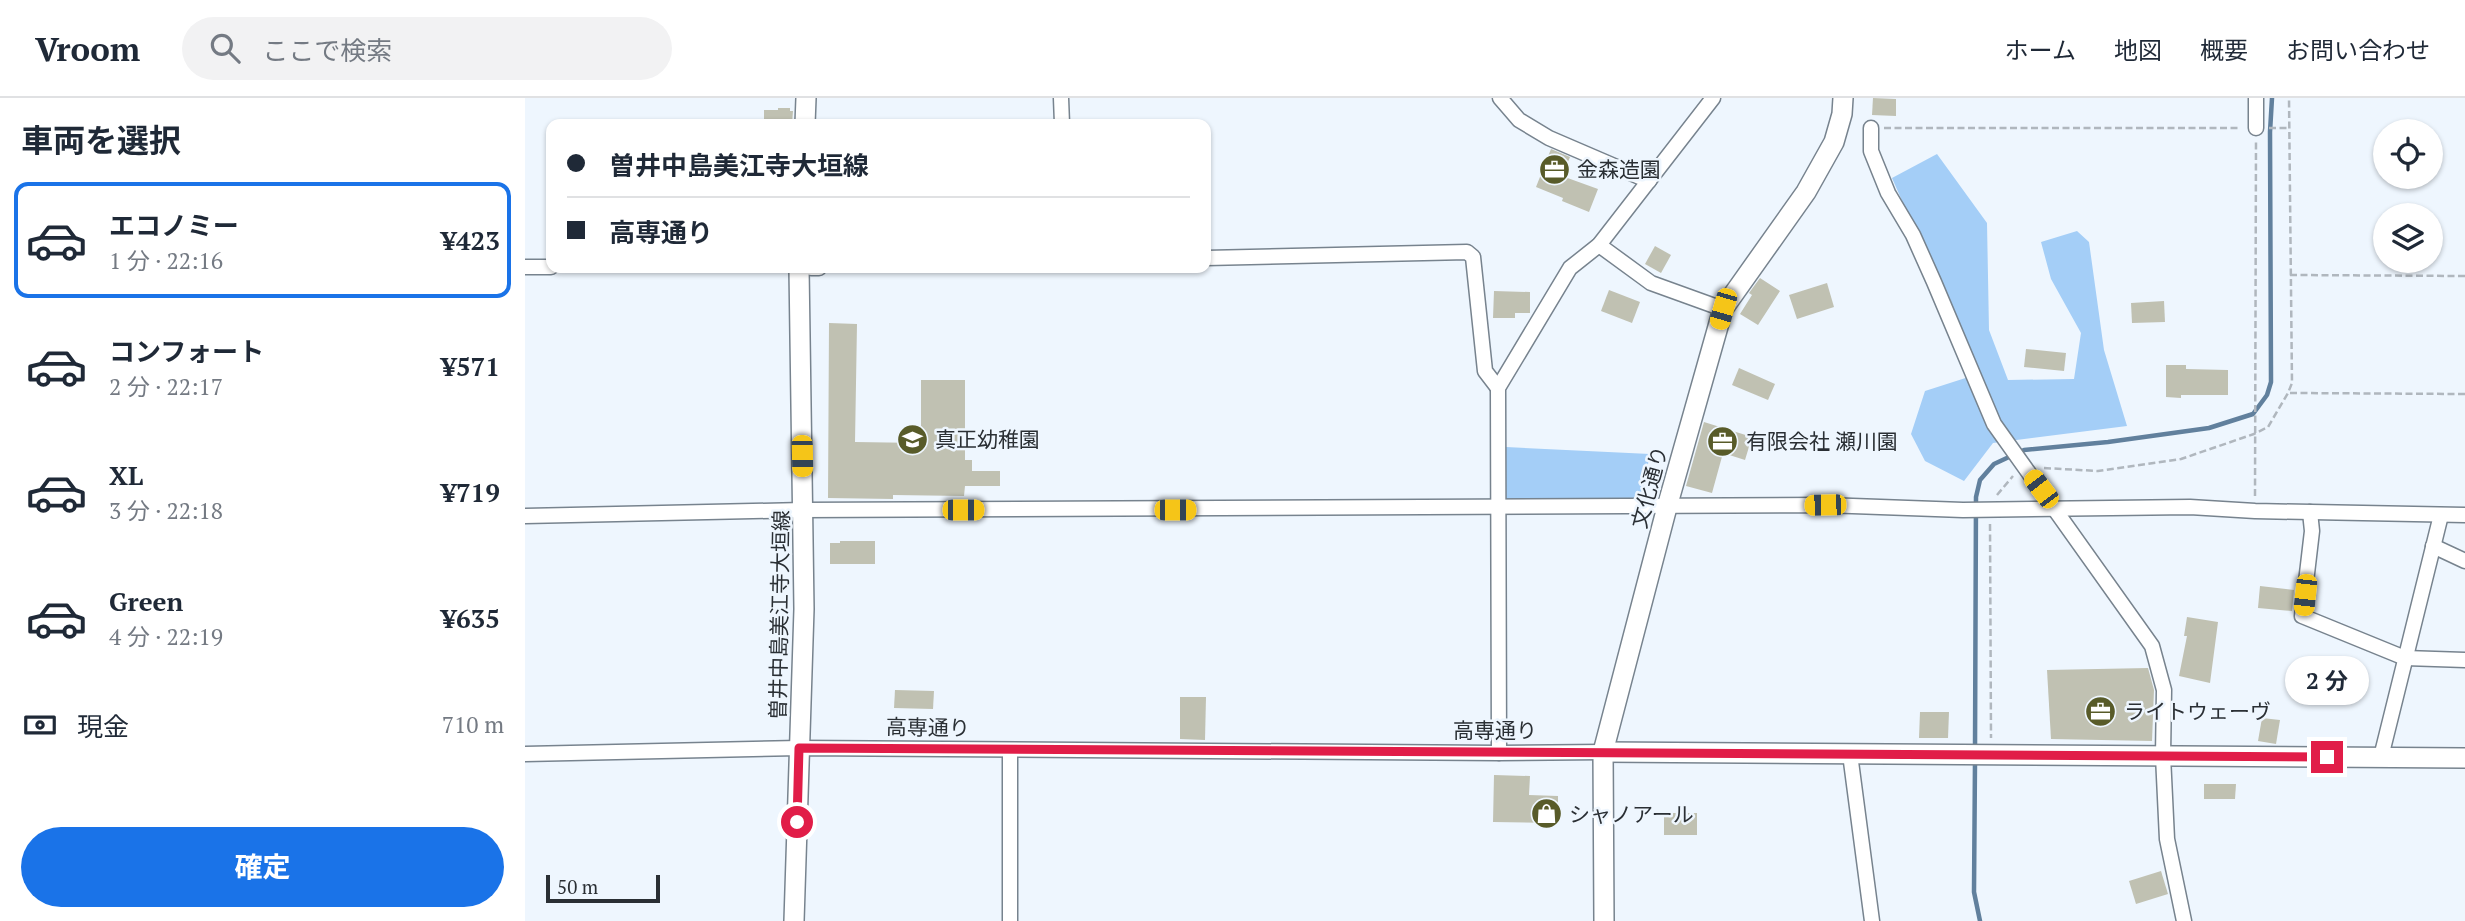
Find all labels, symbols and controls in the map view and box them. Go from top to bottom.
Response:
search box [182,17,672,80]
text: Vroom [35,27,140,70]
icon: search [206,29,244,67]
text: ここで検索 [262,33,392,67]
text: ホーム [2005,34,2076,66]
text: 地図 [2114,34,2162,66]
text: 概要 [2200,34,2248,66]
text: お問い合わせ [2286,34,2430,66]
text: 車両を選択 [21,119,181,161]
map controls [2373,119,2443,273]
button: locate [2373,119,2443,189]
text: 曽井中島美江寺大垣線 [609,148,869,182]
office icon: 金森造園 [1537,152,1571,186]
place label: 金森造園 [1577,155,1661,183]
button: layers [2373,203,2443,273]
text: エコノミー [109,208,239,242]
icon: car [25,209,88,272]
text: 高専通り [609,215,713,249]
text: ¥423 [441,223,500,257]
text: 1 分 · 22:16 [109,245,223,276]
car [1708,286,1739,332]
text: コンフォート [109,334,264,368]
icon: car [25,335,88,398]
text: ¥571 [441,349,500,383]
text: 2 分 · 22:17 [109,371,223,402]
school or university icon: 真正幼稚園 [895,422,929,456]
office icon: 有限会社 瀬川園 [1706,424,1740,458]
place label: 真正幼稚園 [935,425,1040,453]
place label: 有限会社 瀬川園 [1746,427,1898,455]
car [792,435,813,477]
street label: 文化通り [1625,443,1673,531]
text: XL [109,458,143,492]
icon: car [25,461,88,524]
car [2020,466,2063,512]
text: ¥719 [441,475,500,509]
car [1804,494,1847,516]
text: 3 分 · 22:18 [109,495,223,526]
car [943,500,985,521]
car [1155,500,1197,521]
street label: 曽井中島美江寺大垣線 [763,510,795,720]
car [2293,573,2318,617]
text: Green [109,584,183,618]
icon: car [25,587,88,650]
text: ¥635 [441,601,500,635]
text: 4 分 · 22:19 [109,621,223,652]
callout: 2 分 [2285,656,2369,704]
text: 2 分 [2306,665,2348,696]
office icon: ライトウェーヴ [2084,694,2118,728]
place label: ライトウェーヴ [2124,697,2271,725]
icon: cash [21,706,59,744]
text: 現金 [77,709,129,743]
text: 710 m [442,709,504,740]
street label: 高専通り [886,712,970,742]
street label: 高専通り [1453,716,1537,744]
route end [2311,741,2343,773]
shop icon: シャノアール [1529,797,1563,831]
place label: シャノアール [1569,800,1694,828]
route start [781,806,813,838]
button: 確定 [21,827,504,907]
scale bar [546,872,660,904]
text: 50 m [557,874,598,899]

